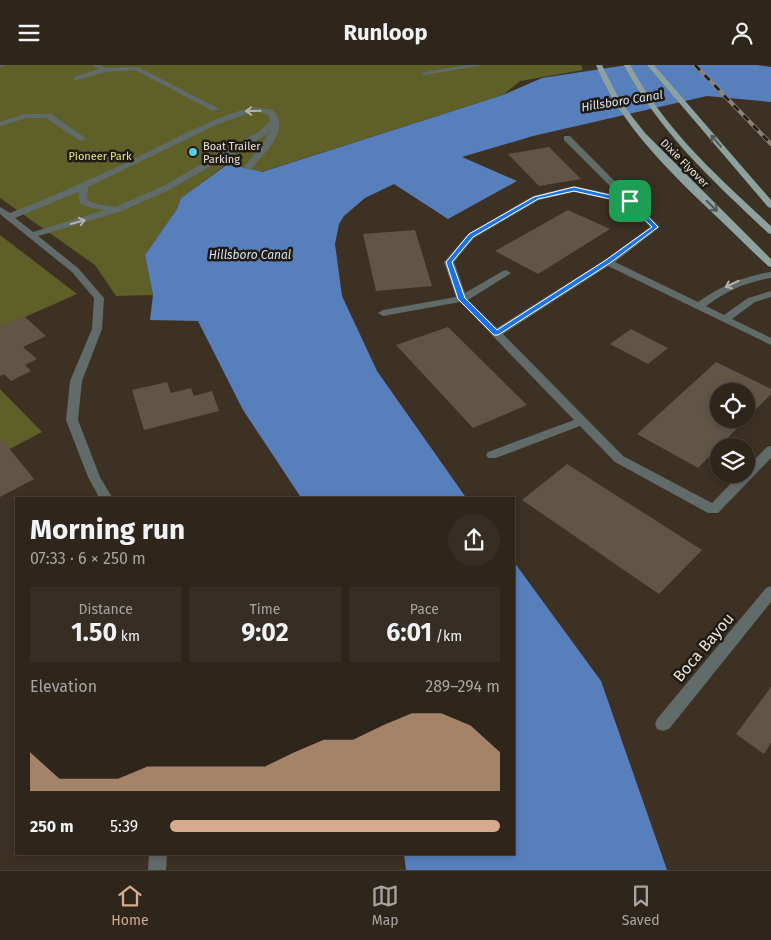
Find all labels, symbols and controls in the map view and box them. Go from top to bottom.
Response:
icon: menu [15,19,43,47]
text: Runloop [343,19,428,46]
icon: person [728,19,756,47]
water label: Hillsboro Canal [580,88,664,114]
one-way arrow [245,106,262,116]
one-way arrow [710,135,722,148]
street label: Dixie Flyover [658,136,712,191]
place label: Boat Trailer Parking [203,140,261,166]
marker: Boat Trailer Parking [187,146,199,158]
park label: Pioneer Park [68,150,132,163]
pin [609,180,651,222]
icon: arrive [616,187,644,215]
one-way arrow [706,200,718,212]
one-way arrow [70,217,86,226]
water label: Hillsboro Canal [209,248,291,262]
one-way arrow [725,279,740,289]
map controls [710,383,755,483]
button: locate [710,383,755,428]
button: layers [710,438,755,483]
text: Morning run [30,513,185,546]
button: share [448,514,500,566]
text: 07:33 · 6 × 250 m [30,549,146,568]
text: Distance [79,601,133,618]
text: Time [250,601,280,618]
text: Pace [410,601,439,618]
street label: Boca Bayou [669,609,738,686]
text: 1.50 [71,618,117,648]
text: 9:02 [241,618,289,648]
text: 6:01 [386,618,432,648]
text: km [117,628,140,645]
text: /km [432,628,462,645]
text: Elevation [30,677,97,696]
text: 289–294 m [425,677,500,696]
text: 250 m [30,817,74,836]
text: 5:39 [110,817,138,836]
tab: Home [111,882,149,929]
tab: Map [371,882,399,929]
tab: Saved [622,882,660,929]

